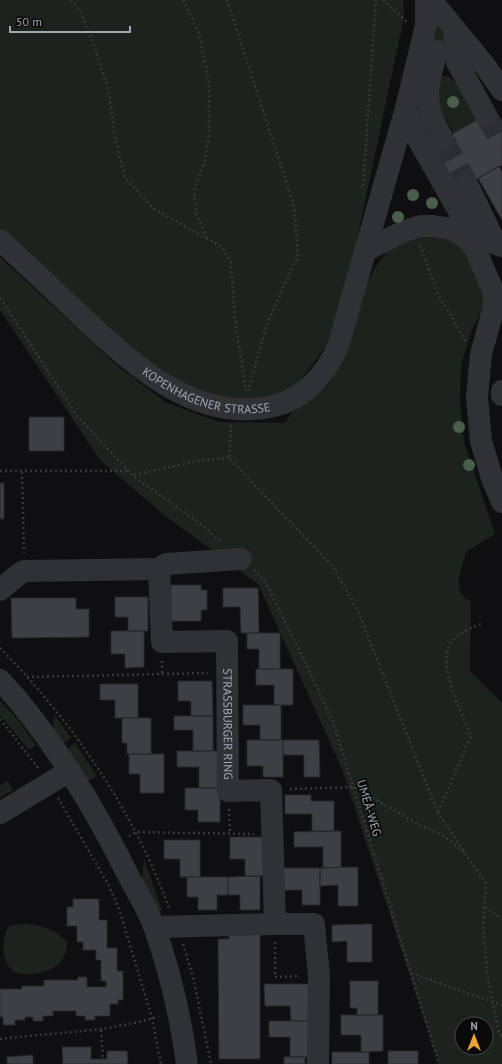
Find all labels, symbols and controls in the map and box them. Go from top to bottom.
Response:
scale bar [10,8,130,34]
text: 50 m [16,14,42,29]
street label: KOPENHAGENER STRASSE [140,364,271,416]
street label: STRASSBURGER RING [220,668,236,780]
street label: UMEÅ-WEG [354,778,385,838]
north arrow [454,1016,494,1056]
text: N [470,1019,478,1033]

